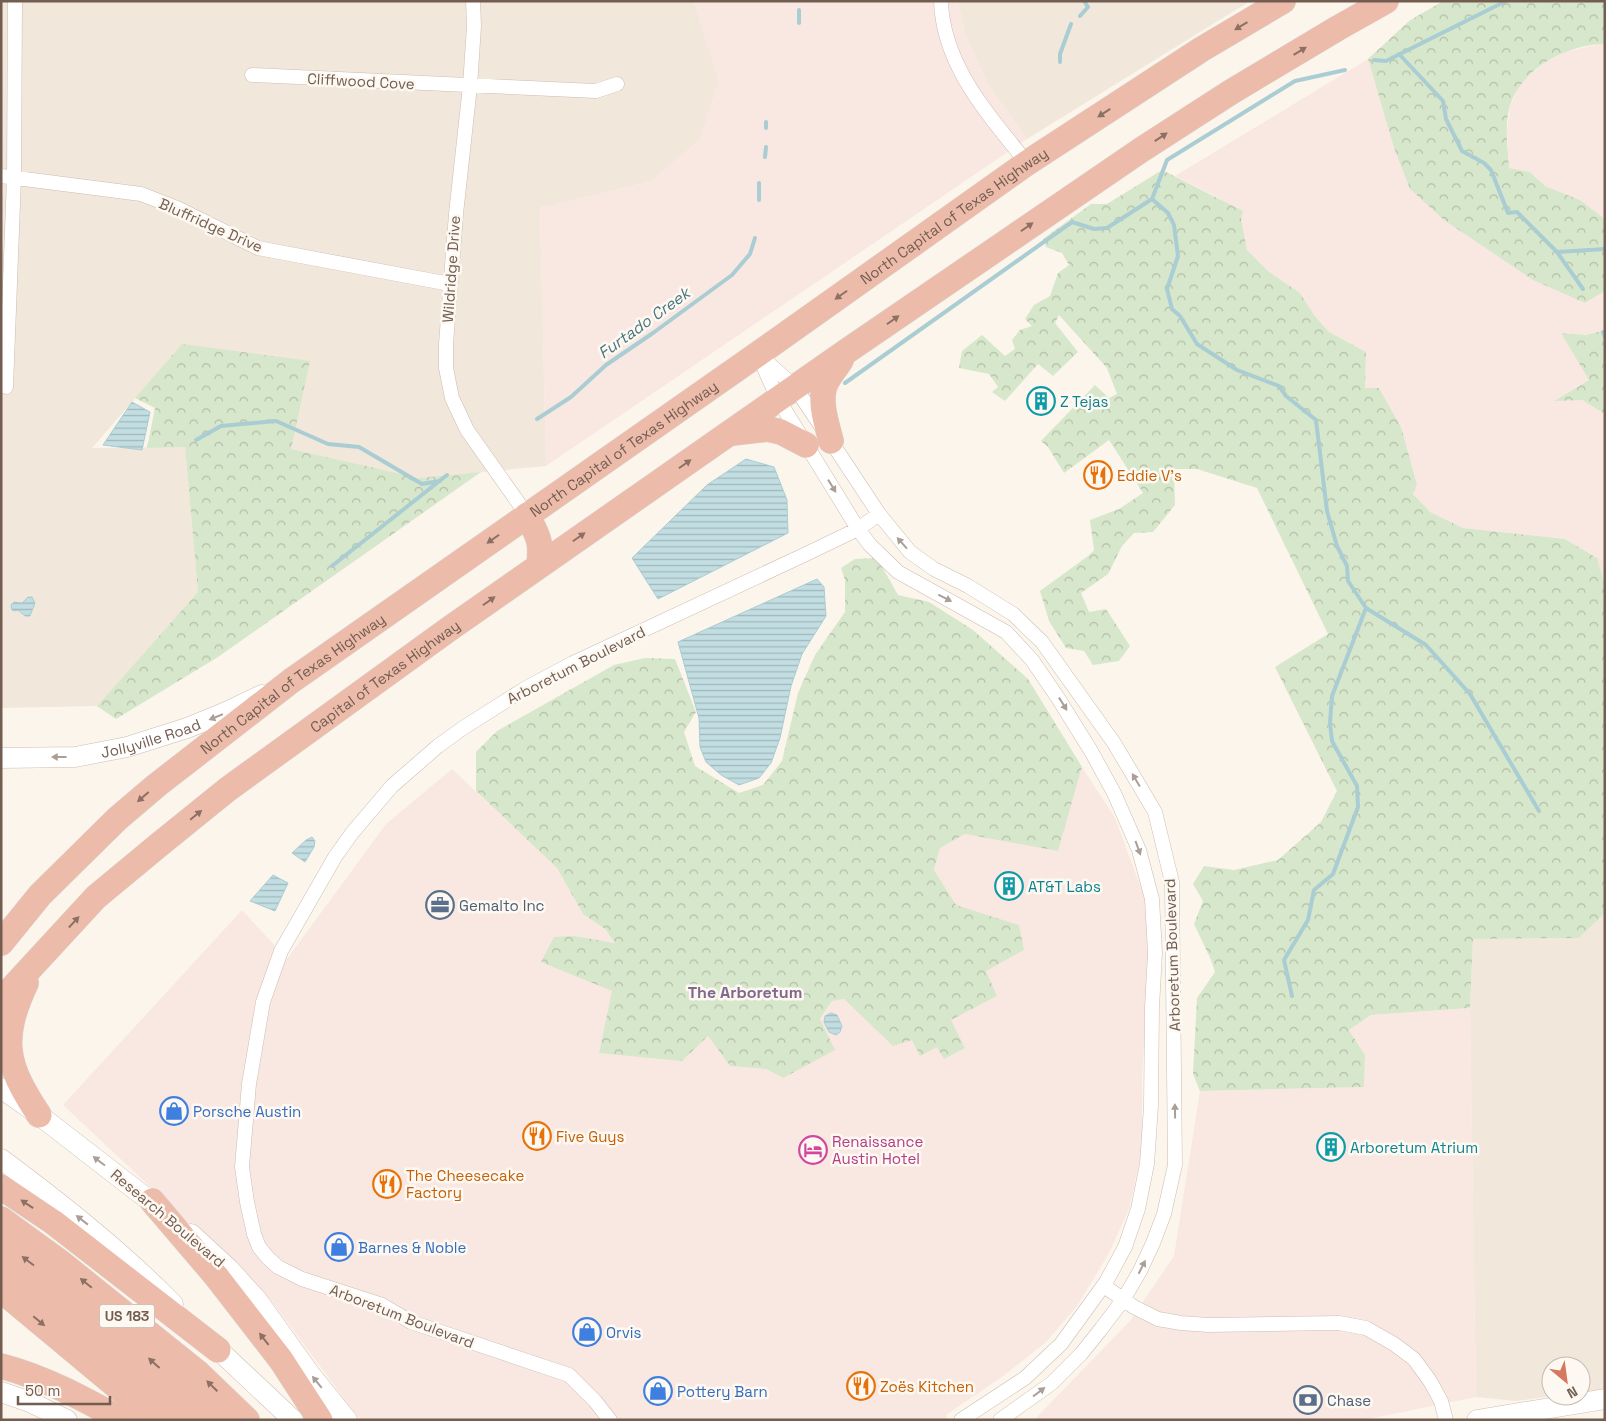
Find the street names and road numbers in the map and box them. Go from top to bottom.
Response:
street label: Cliffwood Cove [307,69,415,93]
street label: North Capital of Texas Highway [856,143,1051,288]
street label: Bluffridge Drive [156,194,266,256]
street label: Wildridge Drive [438,215,464,323]
street label: North Capital of Texas Highway [526,376,721,521]
street label: North Capital of Texas Highway [196,609,389,758]
street label: Capital of Texas Highway [306,615,463,736]
street label: Arboretum Boulevard [504,622,648,708]
street label: Jollyville Road [99,714,203,761]
street label: Arboretum Boulevard [1160,878,1184,1032]
street label: Research Boulevard [107,1165,229,1271]
street label: Arboretum Boulevard [327,1280,477,1352]
road number: US 183 [100,1304,154,1328]

